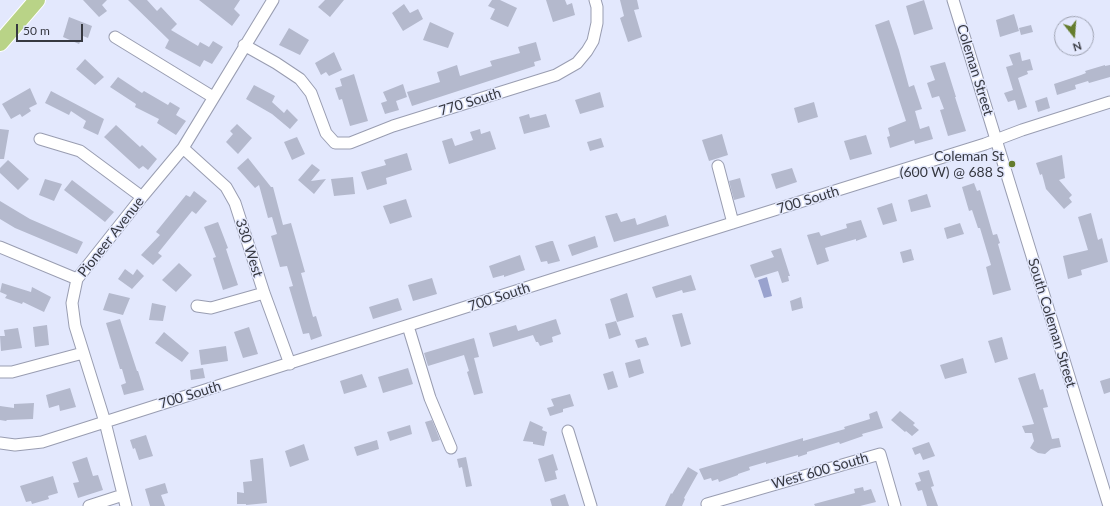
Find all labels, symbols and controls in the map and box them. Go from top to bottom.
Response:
scale bar [18,16,85,42]
north arrow [1054,16,1094,56]
street label: Coleman Street [953,22,997,118]
text: 50 m [23,23,50,38]
text: N [1071,40,1083,54]
street label: 770 South [437,85,503,119]
place label: Coleman St (600 W) @ 688 S [900,148,1004,180]
marker: Coleman St (600 W) @ 688 S [1007,159,1017,169]
street label: 700 South [775,183,841,217]
street label: Pioneer Avenue [74,193,148,281]
street label: 330 West [232,217,266,279]
street label: South Coleman Street [1024,256,1080,390]
street label: 700 South [466,279,532,315]
street label: 700 South [157,378,223,412]
street label: West 600 South [770,449,870,493]

